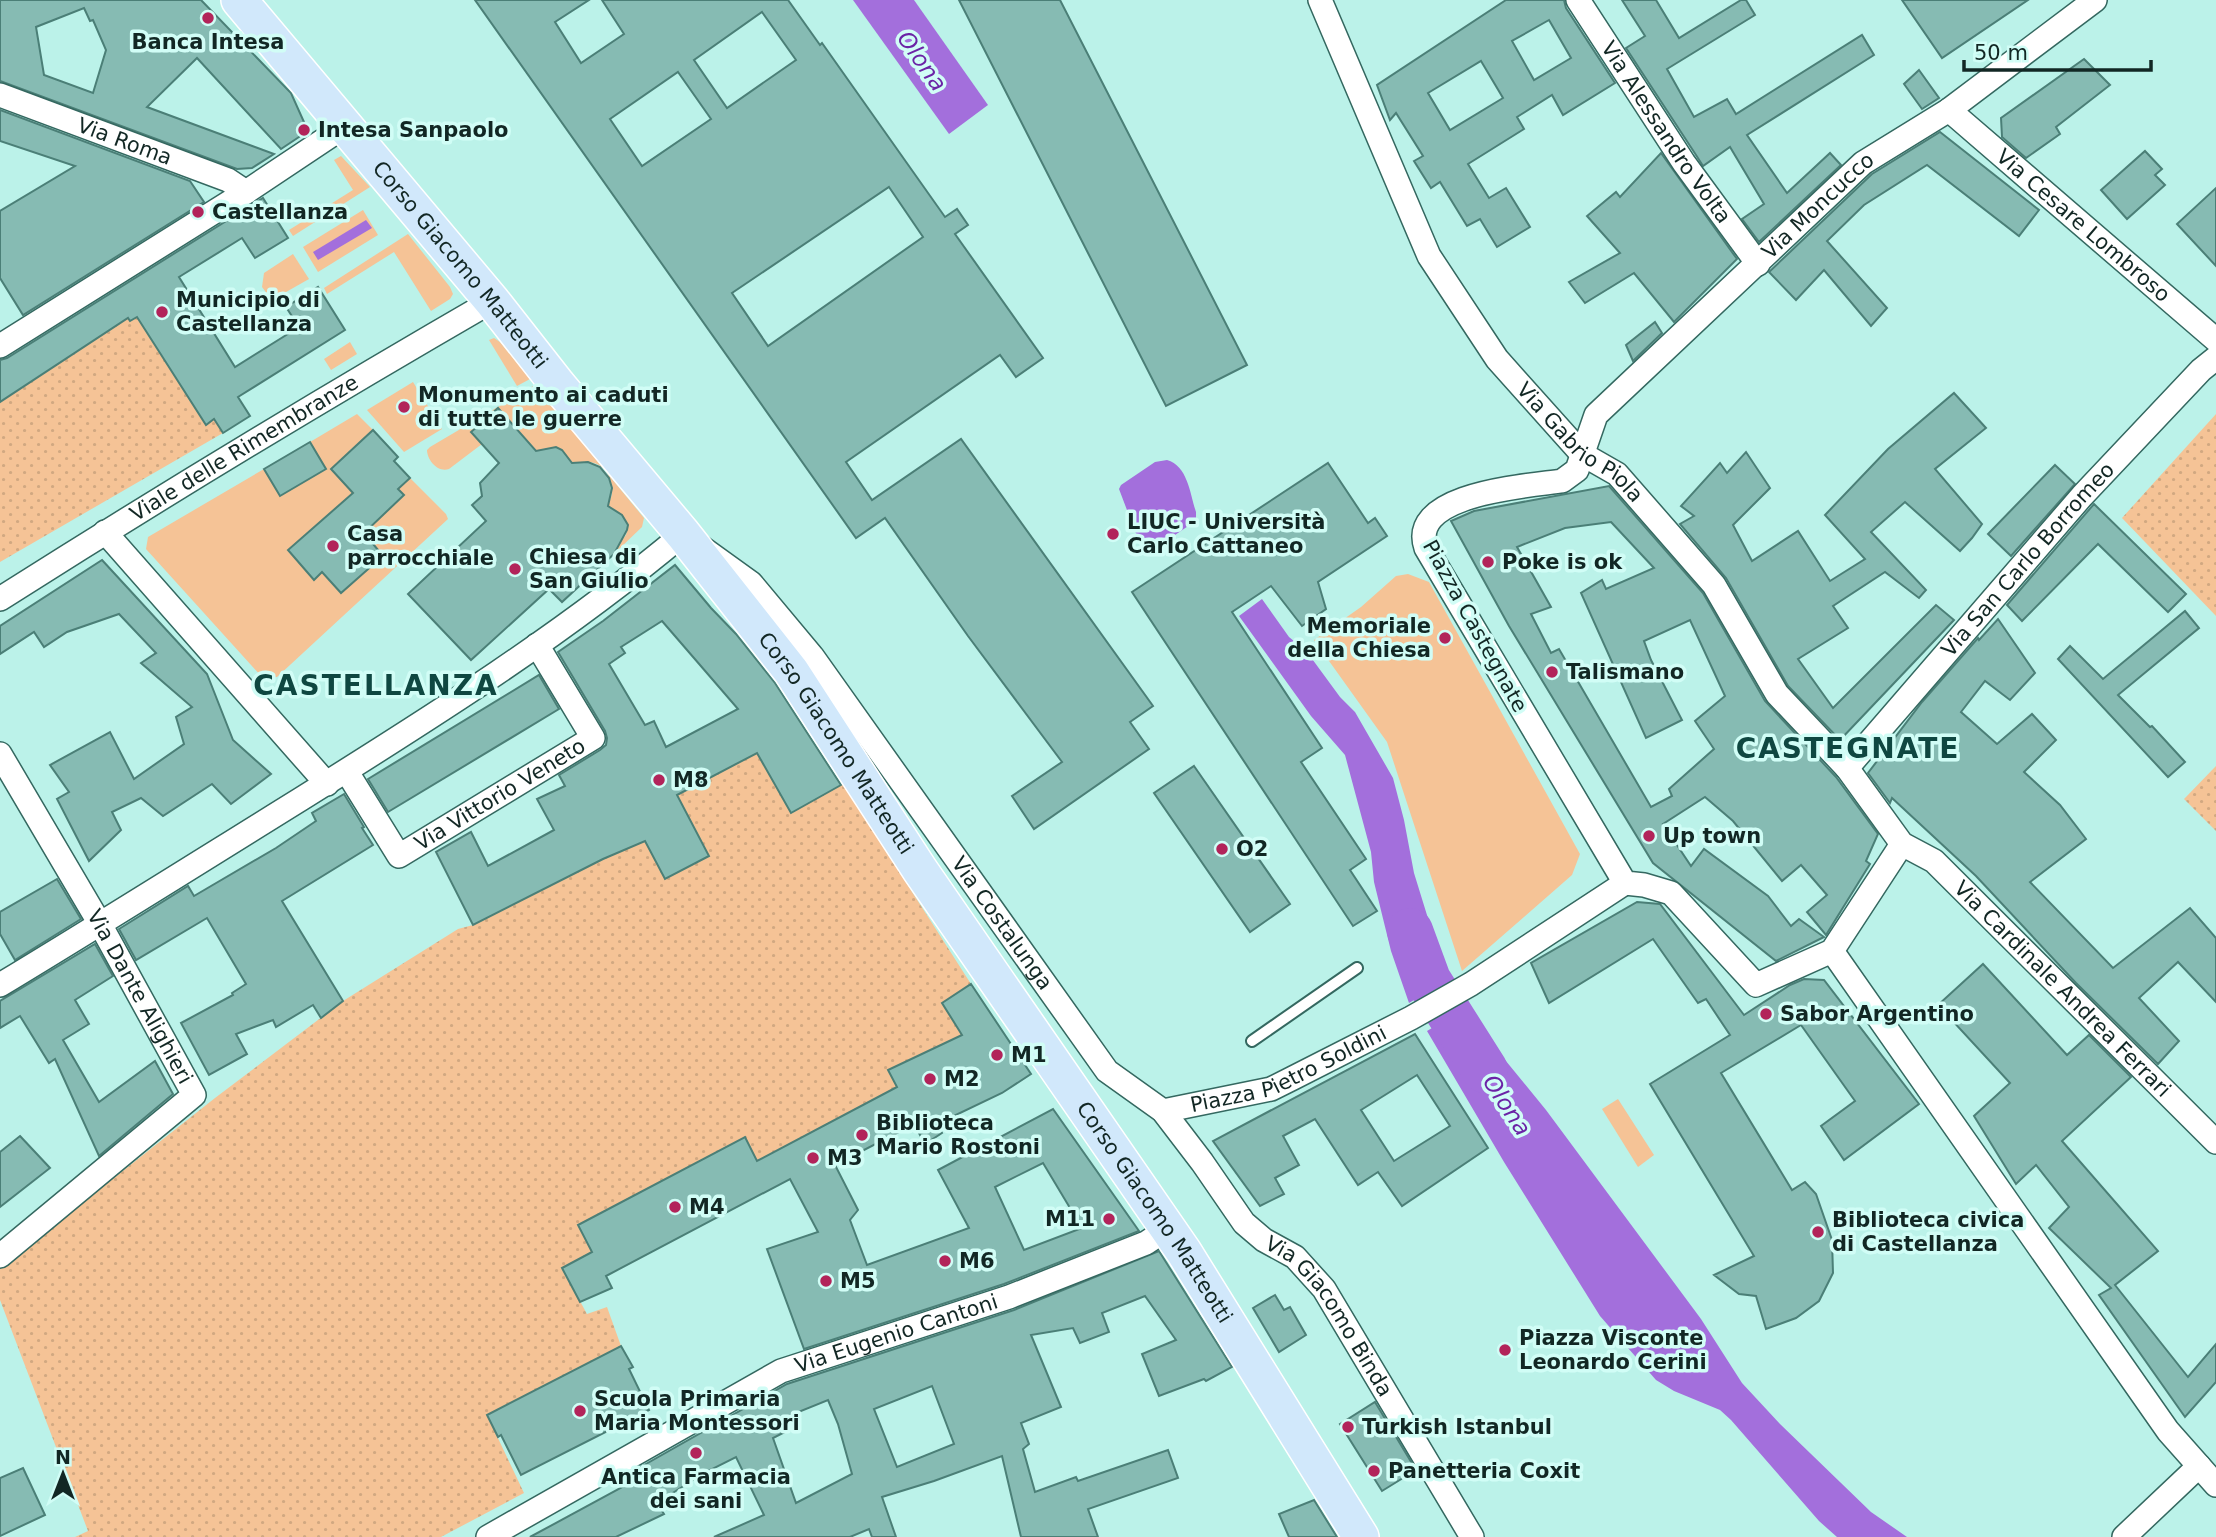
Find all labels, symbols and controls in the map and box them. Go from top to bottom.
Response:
marker: Banca Intesa [200,10,216,26]
water label: Olona [892,26,952,96]
scale bar [1964,28,2151,72]
place label: Banca Intesa [132,30,284,54]
street label: Via Alessandro Volta [1596,37,1736,228]
text: 50 m [1974,41,2028,65]
street label: Via Roma [74,113,175,170]
place label: Intesa Sanpaolo [318,118,509,142]
marker: Intesa Sanpaolo [296,122,312,138]
street label: Via Cesare Lombroso [1991,144,2175,307]
street label: Via Moncucco [1757,147,1878,264]
street label: Corso Giacomo Matteotti [368,156,552,373]
place label: Castellanza [212,200,348,224]
marker: Castellanza [190,204,206,220]
place label: Municipio di Castellanza [176,288,320,336]
marker: Municipio di Castellanza [154,304,170,320]
street label: Viale delle Rimembranze [126,370,362,526]
street label: Via Gabrio Piola [1512,378,1648,507]
place label: Monumento ai caduti di tutte le guerre [418,383,669,431]
marker: Monumento ai caduti di tutte le guerre [396,399,412,415]
street label: Via San Carlo Borromeo [1937,458,2119,662]
place label: LIUC - Università Carlo Cattaneo [1127,510,1325,558]
place label: Casa parrocchiale [347,522,494,570]
marker: LIUC - Università Carlo Cattaneo [1105,526,1121,542]
street label: Piazza Castegnate [1418,536,1532,716]
marker: Casa parrocchiale [325,538,341,554]
place label: Chiesa di San Giulio [529,545,649,593]
place label: Poke is ok [1502,550,1623,574]
marker: Poke is ok [1480,554,1496,570]
marker: Chiesa di San Giulio [507,561,523,577]
place label: Memoriale della Chiesa [1287,614,1431,662]
street label: Corso Giacomo Matteotti [753,628,918,859]
marker: Memoriale della Chiesa [1437,630,1453,646]
place label: Talismano [1566,660,1684,684]
marker: Talismano [1544,664,1560,680]
district label: CASTELLANZA [253,669,499,702]
district label: CASTEGNATE [1736,732,1960,765]
street label: Via Vittorio Veneto [410,734,590,856]
place label: M8 [673,768,709,792]
marker: M8 [651,772,667,788]
place label: Up town [1663,824,1761,848]
marker: Up town [1641,828,1657,844]
place label: O2 [1236,837,1268,861]
marker: O2 [1214,841,1230,857]
street label: Via Costalunga [947,852,1057,994]
street label: Via Cardinale Andrea Ferrari [1949,876,2176,1102]
street label: Via Dante Alighieri [82,905,197,1088]
place label: Sabor Argentino [1780,1002,1974,1026]
marker: Sabor Argentino [1758,1006,1774,1022]
street label: Piazza Pietro Soldini [1188,1021,1390,1117]
place label: M1 [1011,1043,1047,1067]
marker: M1 [989,1047,1005,1063]
place label: M2 [944,1067,980,1091]
water label: Olona [1478,1070,1536,1140]
marker: M2 [922,1071,938,1087]
street label: Corso Giacomo Matteotti [1072,1097,1237,1327]
place label: Biblioteca Mario Rostoni [876,1111,1040,1159]
marker: Biblioteca Mario Rostoni [854,1127,870,1143]
place label: M3 [827,1146,863,1170]
marker: M3 [805,1150,821,1166]
place label: M4 [689,1195,725,1219]
marker: M4 [667,1199,683,1215]
place label: M11 [1045,1207,1095,1231]
place label: Biblioteca civica di Castellanza [1832,1208,2024,1256]
marker: M11 [1101,1211,1117,1227]
marker: Biblioteca civica di Castellanza [1810,1224,1826,1240]
street label: Via Giacomo Binda [1261,1231,1397,1401]
place label: M6 [959,1249,995,1273]
marker: M6 [937,1253,953,1269]
place label: M5 [840,1269,876,1293]
marker: M5 [818,1273,834,1289]
street label: Via Eugenio Cantoni [792,1289,1001,1378]
place label: Piazza Visconte Leonardo Cerini [1519,1326,1707,1374]
marker: Piazza Visconte Leonardo Cerini [1497,1342,1513,1358]
place label: Scuola Primaria Maria Montessori [594,1387,800,1435]
marker: Scuola Primaria Maria Montessori [572,1403,588,1419]
place label: Turkish Istanbul [1362,1415,1552,1439]
marker: Turkish Istanbul [1340,1419,1356,1435]
north arrow [28,1439,98,1509]
marker: Antica Farmacia dei sani [688,1445,704,1461]
text: N [55,1446,71,1468]
place label: Panetteria Coxit [1388,1459,1580,1483]
marker: Panetteria Coxit [1366,1463,1382,1479]
place label: Antica Farmacia dei sani [601,1465,791,1513]

